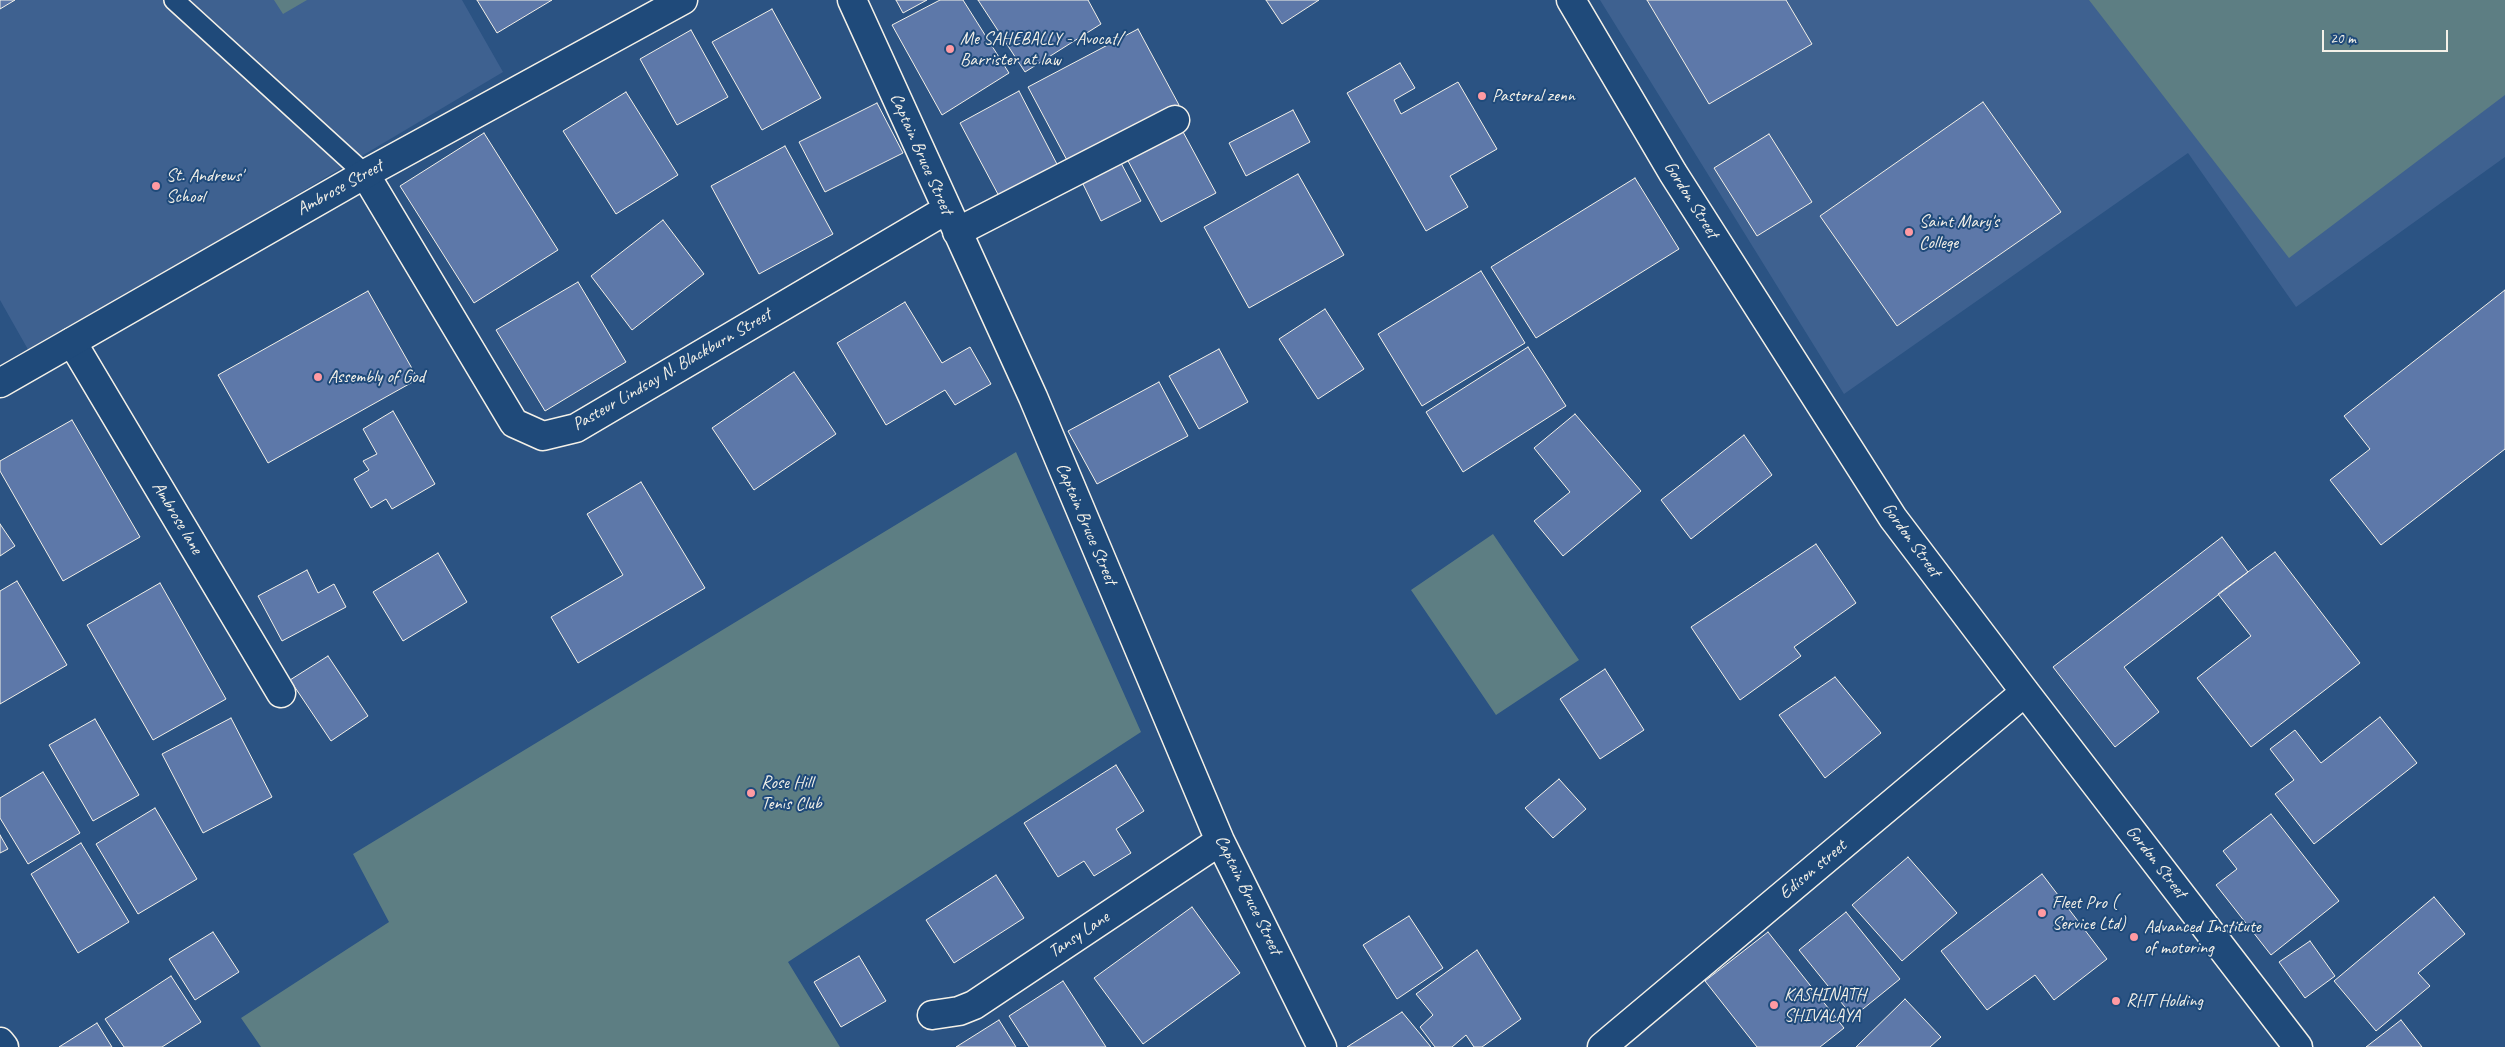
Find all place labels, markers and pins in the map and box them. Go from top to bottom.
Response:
place label: Me SAHEBALLY - Avocat/ Barrister at law [960,28,1123,70]
marker: Me SAHEBALLY - Avocat/ Barrister at law [944,43,956,55]
place label: Pastoral zenn [1492,85,1575,107]
marker: Pastoral zenn [1476,90,1488,102]
place label: St. Andrews' School [166,165,243,208]
marker: St. Andrews' School [150,180,162,192]
place label: Saint Mary's College [1919,211,1999,253]
marker: Saint Mary's College [1903,226,1915,238]
place label: Assembly of God [328,366,425,388]
marker: Assembly of God [312,371,324,383]
place label: Rose Hill Tenis Club [761,772,822,814]
marker: Rose Hill Tenis Club [745,787,757,799]
place label: Fleet Pro ( Service Ltd) [2052,892,2125,934]
marker: Fleet Pro ( Service Ltd) [2036,907,2048,919]
place label: Advanced Institute of motoring [2144,916,2261,959]
marker: Advanced Institute of motoring [2128,931,2140,943]
place label: KASHINATH SHIVALAYA [1784,984,1866,1026]
place label: RHT Holding [2126,990,2203,1012]
marker: RHT Holding [2110,995,2122,1007]
marker: KASHINATH SHIVALAYA [1768,999,1780,1011]

